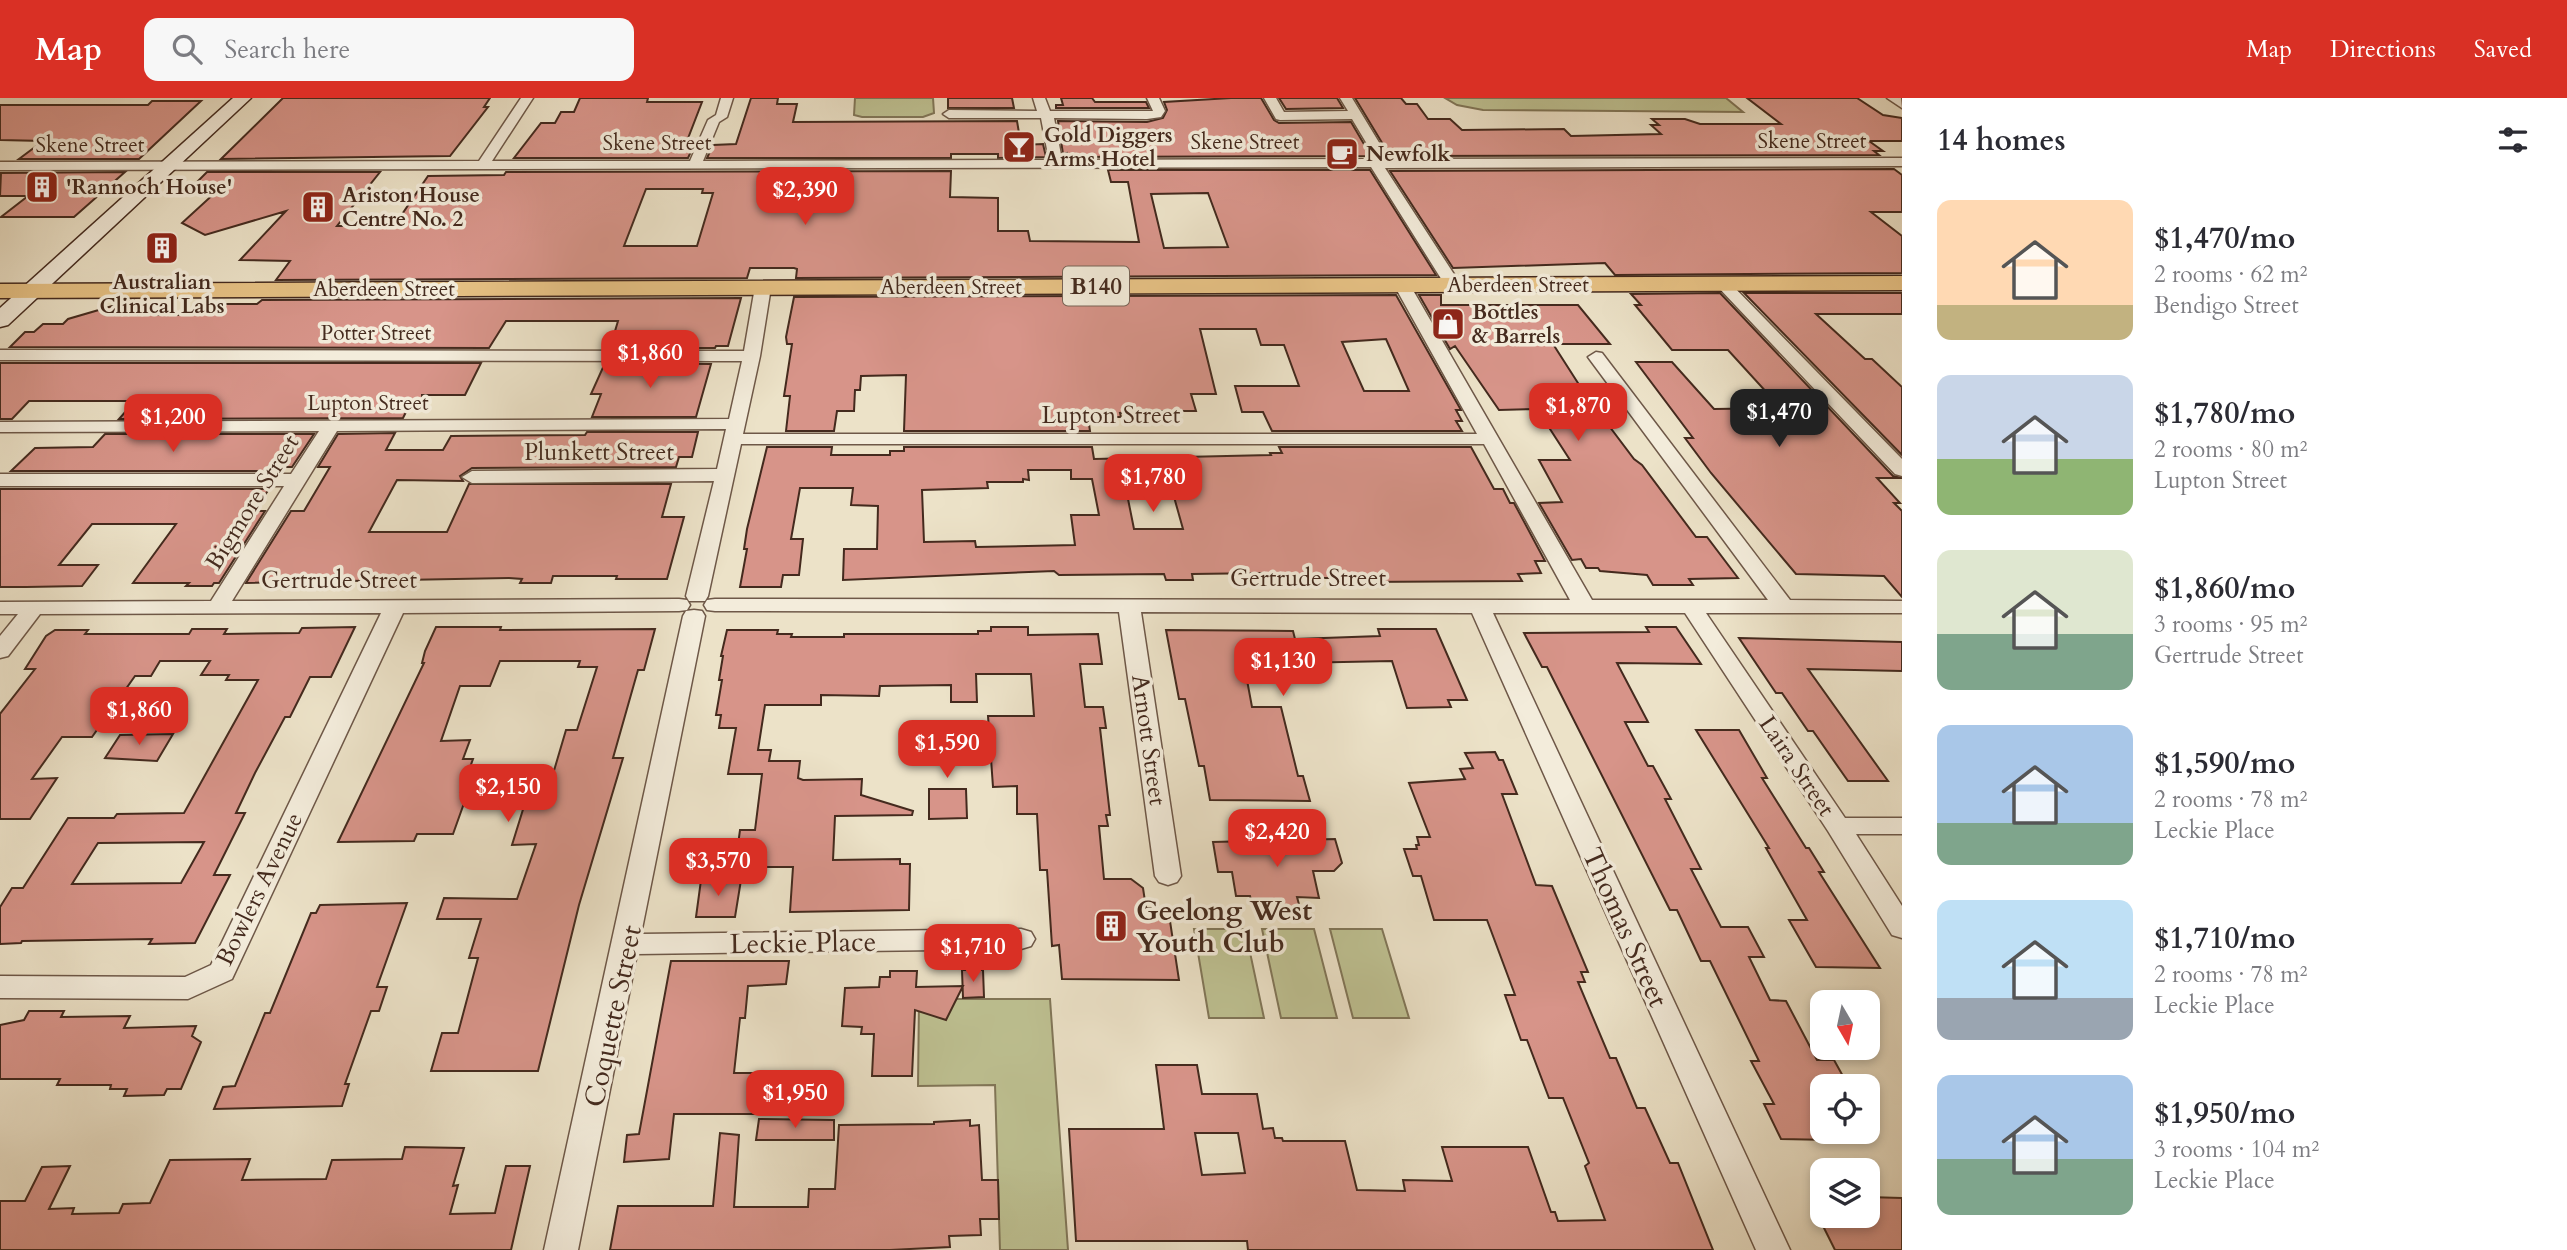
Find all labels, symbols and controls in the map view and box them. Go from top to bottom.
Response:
search box [144,18,634,81]
text: Map [35,27,102,72]
icon: search [168,30,206,68]
text: Search here [224,32,350,67]
text: Map [2246,33,2292,66]
text: Directions [2330,33,2436,66]
text: Saved [2474,33,2532,66]
text: 14 homes [1937,120,2066,161]
place label: Gold Diggers Arms Hotel [1044,121,1173,174]
icon: filters [2494,121,2532,159]
street label: Skene Street [1758,127,1867,156]
bar icon: Gold Diggers Arms Hotel [1000,128,1038,166]
street label: Skene Street [1191,128,1300,157]
street label: Skene Street [603,129,712,158]
street label: Skene Street [36,131,145,160]
cafe icon: Newfolk [1323,135,1361,173]
place label: Newfolk [1366,140,1450,169]
pin: $2,390 [748,167,862,227]
building icon: 'Rannoch House' [23,168,61,206]
place label: 'Rannoch House' [66,173,232,202]
text: $2,390 [772,174,838,205]
place label: Ariston House Centre No. 2 [342,181,480,234]
building icon: Ariston House Centre No. 2 [299,188,337,226]
text: $1,470/mo [2154,218,2295,259]
icon: home [1993,228,2077,312]
building icon: Australian Clinical Labs [143,229,181,267]
text: 2 rooms · 62 m² [2154,259,2307,290]
road number: B140 [1063,266,1129,306]
place label: Australian Clinical Labs [99,268,225,321]
street label: Aberdeen Street [1447,271,1589,300]
street label: Aberdeen Street [880,273,1022,302]
street label: Aberdeen Street [313,275,455,304]
text: Bendigo Street [2154,290,2299,321]
place label: Bottles & Barrels [1472,298,1560,351]
shop icon: Bottles & Barrels [1429,305,1467,343]
street label: Potter Street [321,319,432,348]
pin: $1,860 [593,330,707,390]
text: $1,860 [617,337,683,368]
pin: $1,870 [1521,384,1635,443]
street label: Lupton Street [307,389,429,418]
text: $1,870 [1545,390,1611,421]
pin: $1,470 [1722,390,1836,449]
text: $1,780/mo [2154,393,2295,434]
pin: $1,200 [116,394,230,454]
text: $1,470 [1746,396,1812,427]
street label: Lupton Street [1042,399,1181,432]
text: $1,200 [140,401,206,432]
icon: home [1993,403,2077,487]
street label: Bigmore Street [198,428,307,576]
text: 2 rooms · 80 m² [2154,434,2307,465]
street label: Plunkett Street [524,436,675,469]
pin: $1,780 [1096,454,1210,514]
text: $1,780 [1120,461,1186,492]
text: Lupton Street [2154,465,2287,496]
street label: Gertrude Street [1230,562,1386,595]
street label: Gertrude Street [261,564,417,597]
text: $1,860/mo [2154,568,2295,609]
icon: home [1993,578,2077,662]
text: 3 rooms · 95 m² [2154,609,2307,640]
pin: $1,130 [1226,638,1340,698]
text: Gertrude Street [2154,640,2304,671]
text: $1,130 [1250,645,1316,676]
street label: Arnott Street [1123,673,1174,808]
pin: $1,860 [82,688,196,747]
text: $1,860 [106,694,172,725]
street label: Laira Street [1751,709,1843,823]
pin: $1,590 [890,720,1004,780]
text: $1,590 [914,727,980,758]
text: $1,590/mo [2154,743,2295,784]
icon: home [1993,753,2077,837]
pin: $2,150 [451,764,565,824]
text: $2,150 [475,771,541,802]
text: 2 rooms · 78 m² [2154,784,2307,815]
street label: Bowlers Avenue [208,807,311,971]
pin: $2,420 [1220,810,1334,869]
text: Leckie Place [2154,815,2275,846]
text: $2,420 [1244,816,1310,847]
pin: $3,570 [661,838,775,898]
street label: Thomas Street [1573,842,1677,1013]
text: $3,570 [685,845,751,876]
place label: Geelong West Youth Club [1136,892,1312,962]
building icon: Geelong West Youth Club [1092,907,1130,945]
text: $1,710/mo [2154,918,2295,959]
street label: Coquette Street [575,922,651,1111]
street label: Leckie Place [729,923,877,963]
pin: $1,710 [916,924,1030,984]
icon: home [1993,928,2077,1012]
text: $1,710 [940,931,1006,962]
text: 2 rooms · 78 m² [2154,959,2307,990]
north arrow [1810,990,1880,1060]
map controls [1810,990,1880,1228]
text: Leckie Place [2154,990,2275,1021]
pin: $1,950 [738,1070,852,1130]
button: locate [1810,1074,1880,1144]
text: $1,950 [762,1077,828,1108]
text: $1,950/mo [2154,1093,2295,1134]
icon: home [1993,1103,2077,1187]
text: 3 rooms · 104 m² [2154,1134,2319,1165]
button: layers [1810,1158,1880,1228]
text: Leckie Place [2154,1165,2275,1196]

